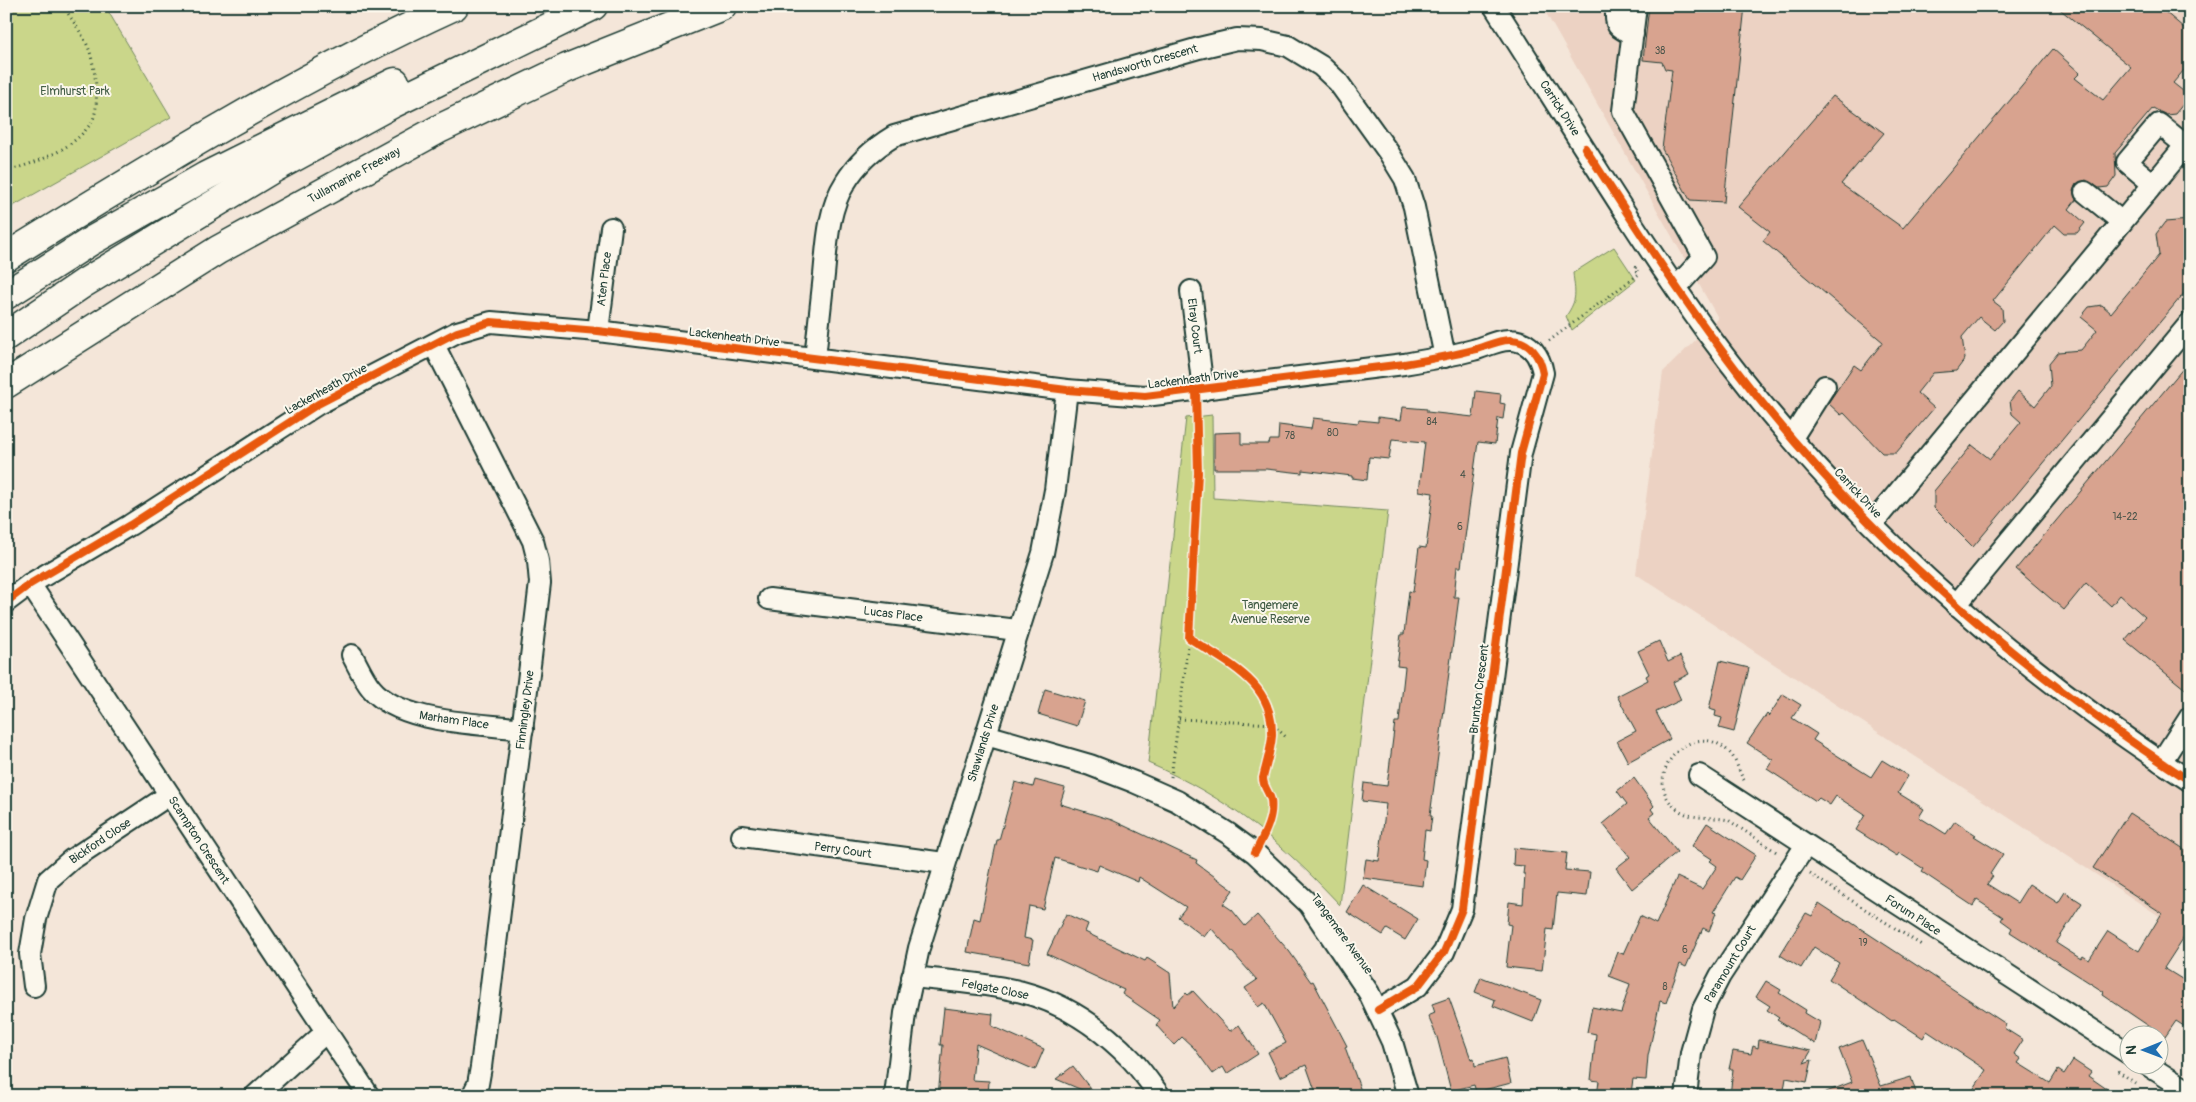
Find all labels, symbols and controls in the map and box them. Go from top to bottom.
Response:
street label: Handsworth Crescent [1091,41,1200,86]
house number: 38 [1655,45,1665,57]
street label: Carrick Drive [1536,78,1583,139]
park label: Elmhurst Park [40,84,110,99]
street label: Tullamarine Freeway [305,144,403,207]
street label: Aten Place [594,251,615,307]
street label: Elray Court [1184,298,1205,355]
street label: Lackenheath Drive [688,324,780,351]
street label: Lackenheath Drive [283,361,370,418]
street label: Lackenheath Drive [1147,366,1239,393]
house number: 84 [1427,416,1438,428]
house number: 80 [1327,427,1339,439]
house number: 78 [1285,430,1295,442]
street label: Carrick Drive [1831,465,1885,522]
house number: 4 [1460,469,1466,481]
house number: 14-22 [2112,511,2138,523]
house number: 6 [1457,521,1463,533]
park label: Tangemere Avenue Reserve [1230,598,1310,627]
street label: Lucas Place [862,603,923,626]
street label: Brunton Crescent [1467,643,1492,735]
street label: Finningley Drive [513,669,538,751]
street label: Shawlands Drive [965,702,1002,784]
street label: Marham Place [418,708,490,733]
street label: Scampton Crescent [165,794,233,887]
street label: Bickford Close [67,815,134,868]
street label: Perry Court [813,839,873,862]
street label: Tangemere Avenue [1307,891,1376,978]
street label: Forum Place [1882,892,1943,939]
street label: Paramount Court [1701,923,1760,1006]
house number: 19 [1858,937,1868,949]
house number: 6 [1682,944,1688,956]
street label: Felgate Close [960,976,1030,1003]
house number: 8 [1662,981,1668,993]
north arrow [2118,1024,2168,1074]
text: N [2123,1045,2140,1055]

